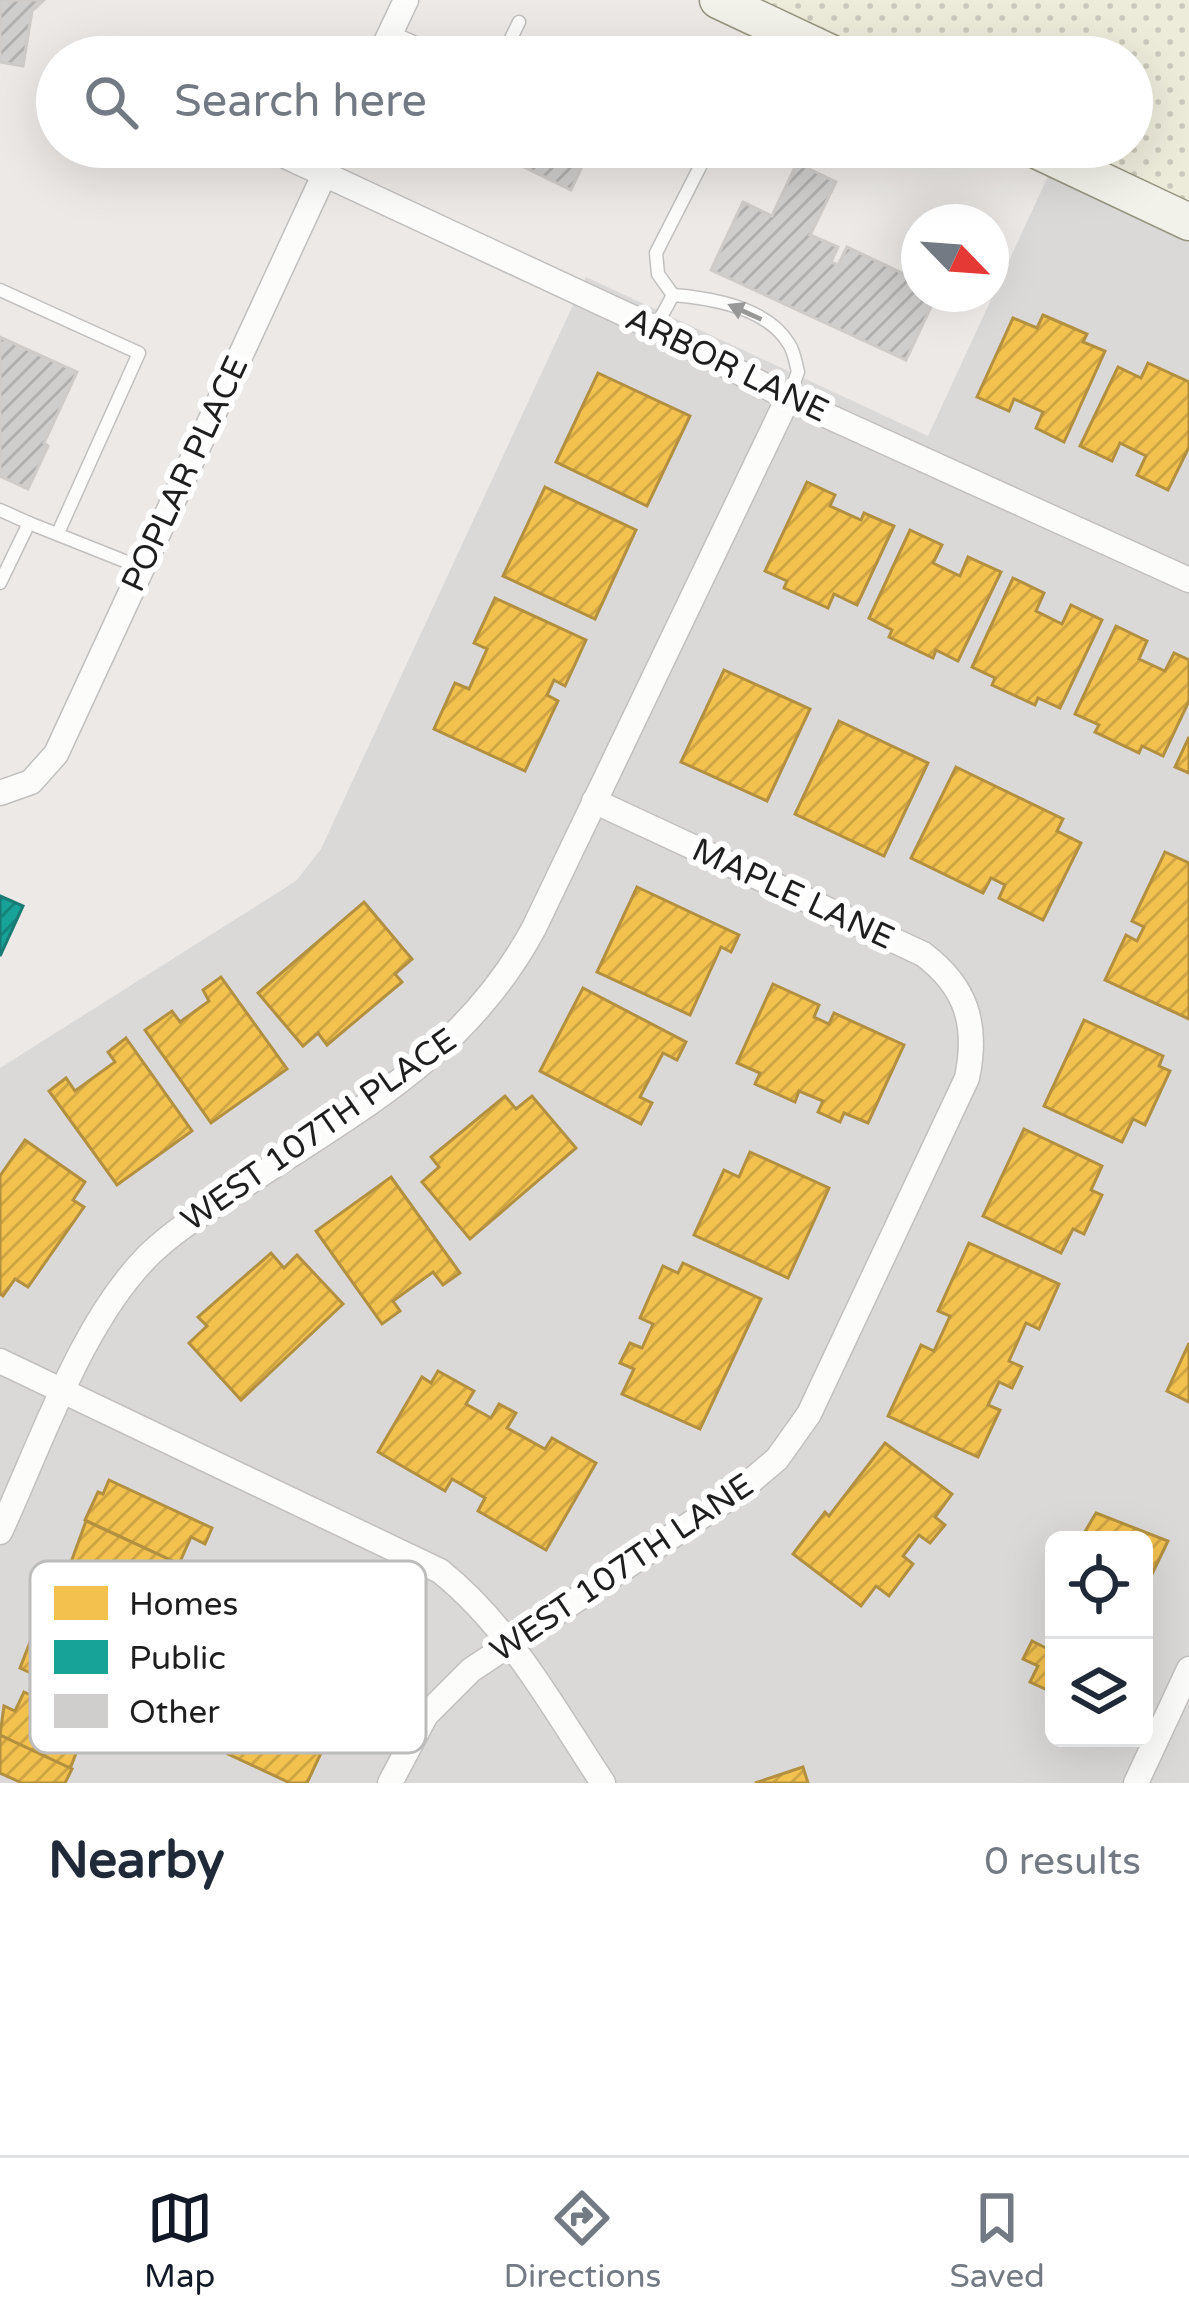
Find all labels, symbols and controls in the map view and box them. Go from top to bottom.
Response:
search box [36,36,1153,168]
icon: search [78,69,144,135]
text: Search here [174,75,427,129]
north arrow [901,204,1009,312]
street label: ARBOR LANE [619,299,835,431]
one-way arrow [727,302,762,322]
street label: POPLAR PLACE [113,350,257,598]
street label: MAPLE LANE [686,830,900,958]
street label: WEST 107TH PLACE [174,1020,464,1240]
street label: WEST 107TH LANE [483,1466,761,1670]
map controls [1045,1531,1153,1747]
button: locate [1045,1531,1153,1639]
legend [30,1561,426,1753]
text: Homes [129,1585,238,1624]
text: Public [129,1639,226,1678]
button: layers [1045,1639,1153,1747]
text: Other [129,1693,220,1732]
text: Nearby [48,1830,225,1892]
text: 0 results [984,1838,1141,1885]
tab: Map [144,2185,215,2296]
tab: Directions [503,2185,661,2296]
tab: Saved [950,2185,1045,2296]

